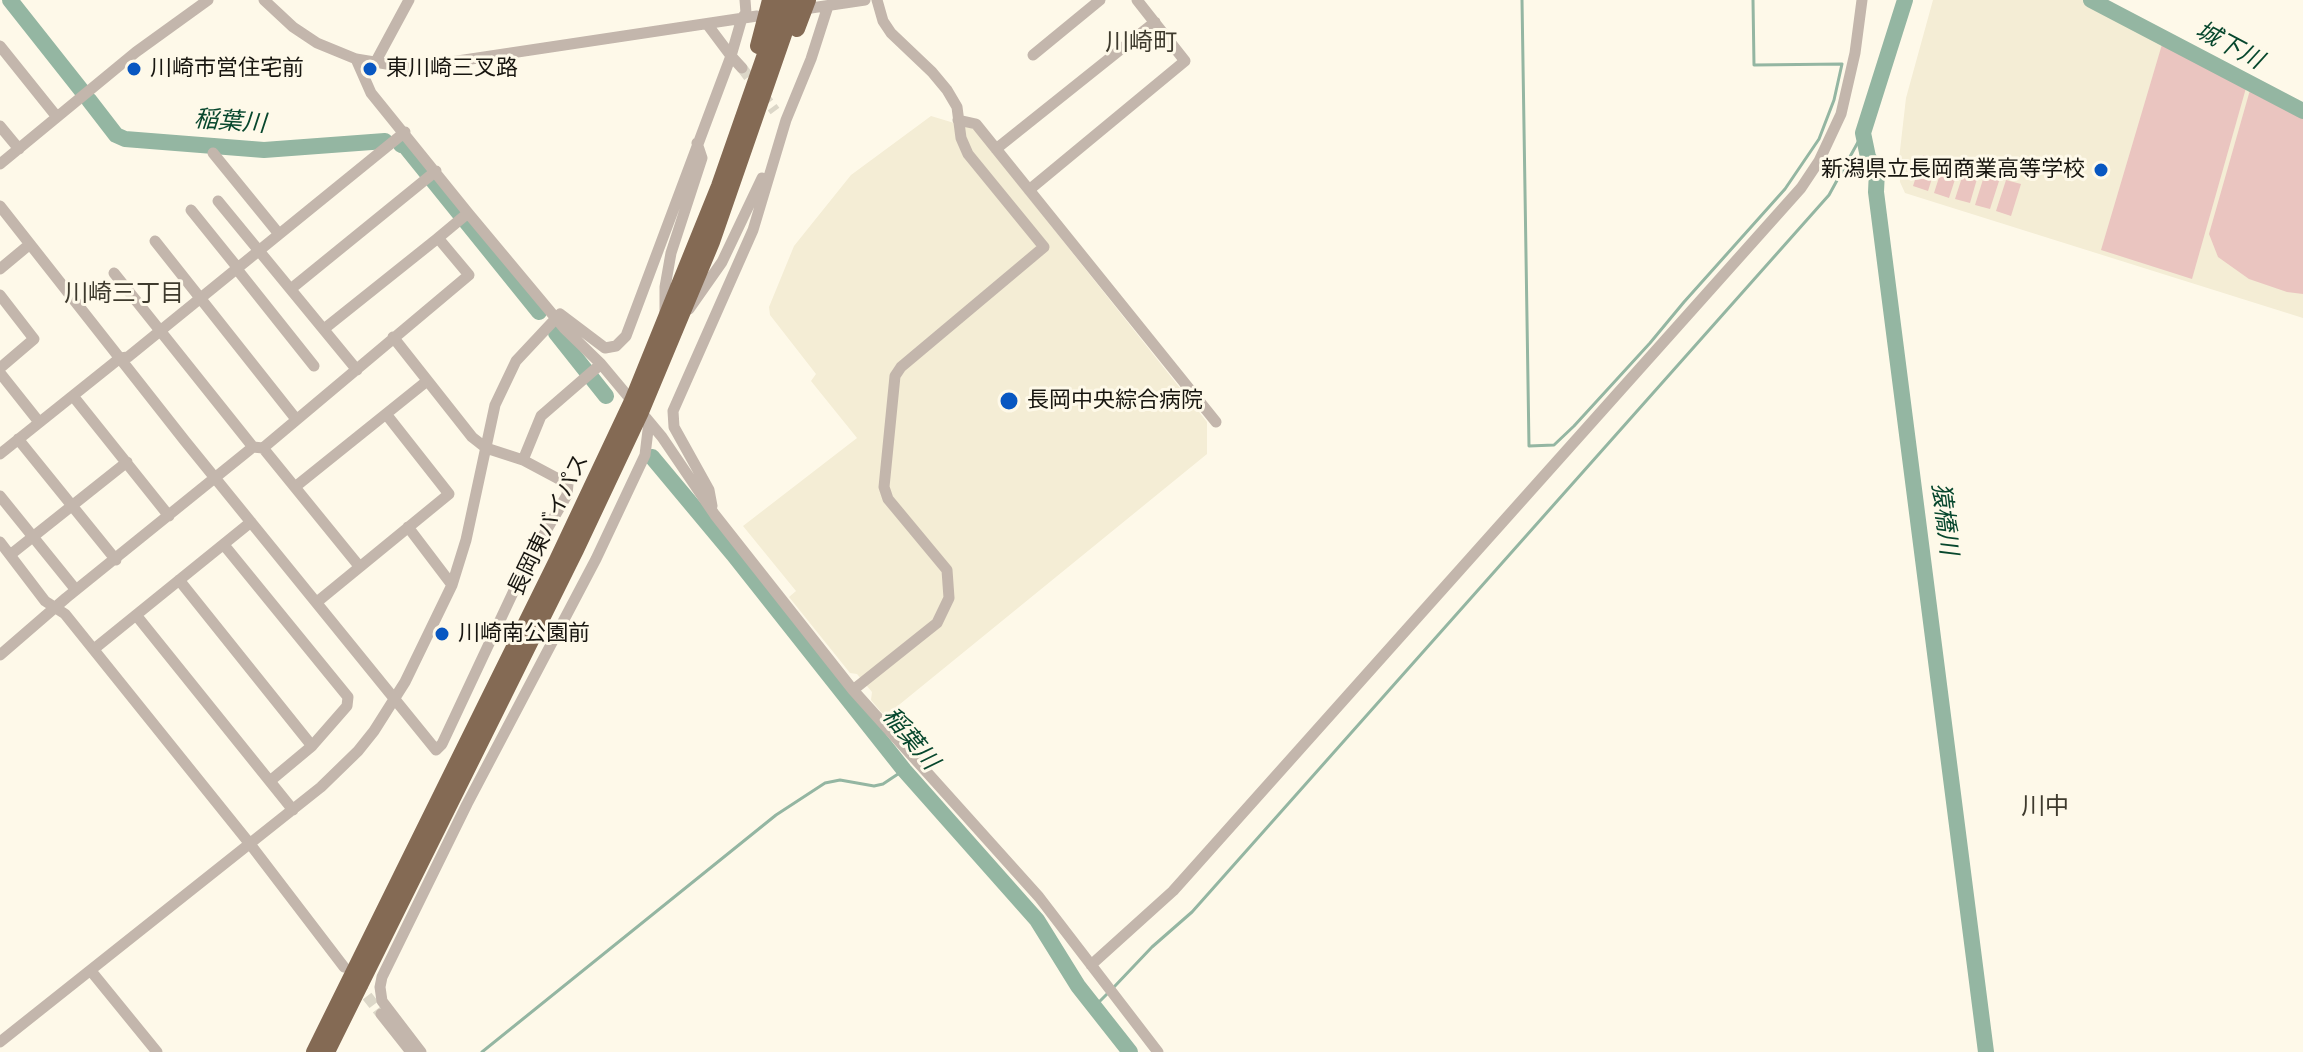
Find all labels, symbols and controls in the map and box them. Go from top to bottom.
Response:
water label: 城下川 [2190,16,2268,76]
district label: 川崎町 [1105,29,1177,57]
place label: 川崎市営住宅前 [150,56,304,82]
place label: 東川崎三叉路 [386,56,518,82]
marker: 川崎市営住宅前 [125,60,143,78]
marker: 東川崎三叉路 [361,60,379,78]
water label: 稲葉川 [193,105,267,139]
place label: 新潟県立長岡商業高等学校 [1821,157,2085,183]
marker: 新潟県立長岡商業高等学校 [2092,161,2110,179]
district label: 川崎三丁目 [64,280,184,308]
place label: 長岡中央綜合病院 [1027,388,1203,414]
marker: 長岡中央綜合病院 [998,390,1020,412]
street label: 長岡東バイパス [503,450,595,600]
water label: 猿橋川 [1925,482,1963,556]
place label: 川崎南公園前 [458,621,590,647]
marker: 川崎南公園前 [433,625,451,643]
water label: 稲葉川 [876,702,944,776]
district label: 川中 [2021,793,2069,821]

